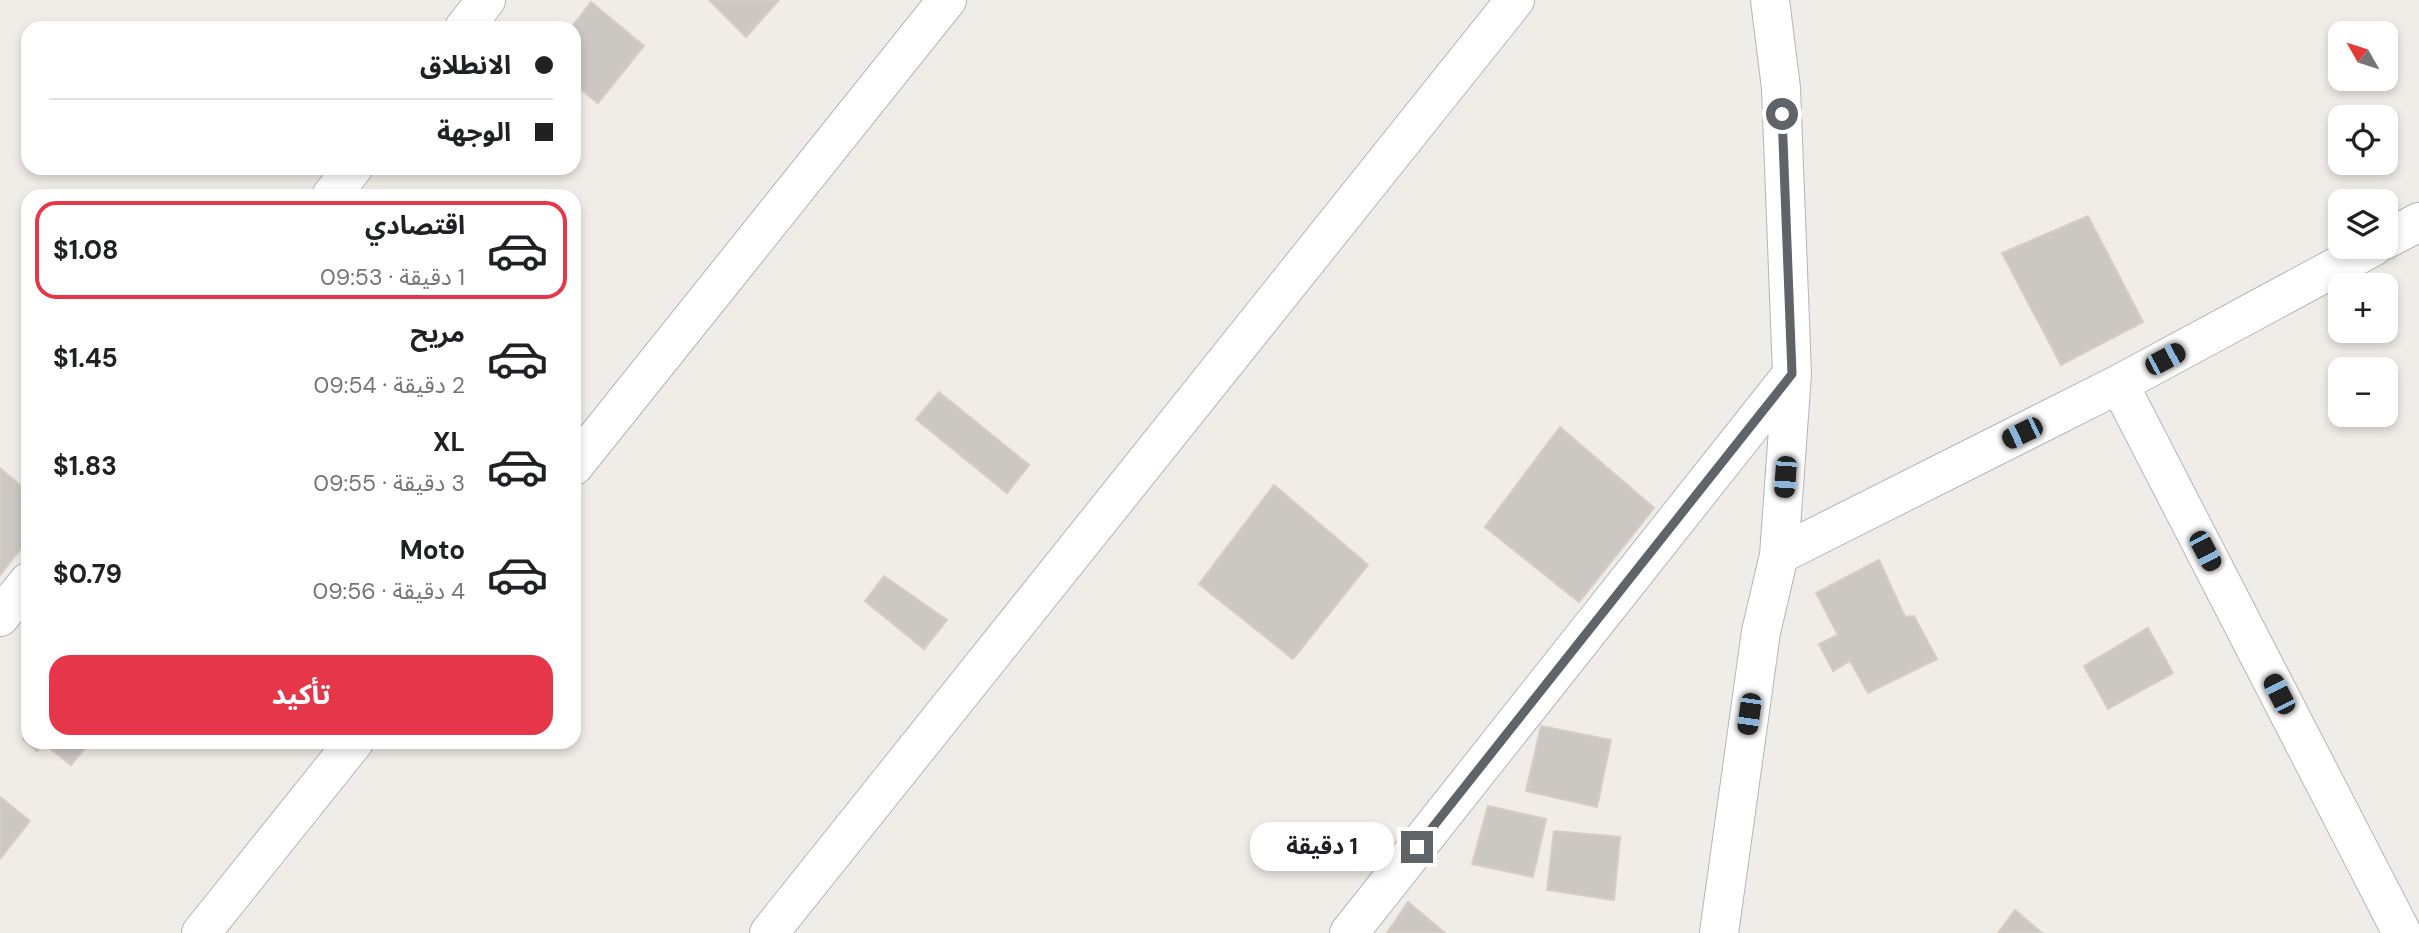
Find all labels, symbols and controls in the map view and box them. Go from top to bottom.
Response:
north arrow [2328,21,2398,91]
map controls [2328,21,2398,427]
text: الانطلاق [420,48,511,82]
route start [1766,98,1798,130]
button: locate [2328,105,2398,175]
text: الوجهة [437,115,511,149]
button: layers [2328,189,2398,259]
text: اقتصادي [365,208,465,242]
icon: car [486,219,549,282]
text: $1.08 [53,233,118,267]
text: 1 دقيقة · 09:53 [320,262,465,292]
button: + [2328,273,2398,343]
text: مريح [410,316,465,350]
icon: car [486,327,549,390]
car [2142,340,2189,378]
text: $1.45 [53,341,118,375]
button: − [2328,357,2398,427]
text: 2 دقيقة · 09:54 [314,370,465,400]
car [1999,414,2046,452]
text: XL [433,425,465,459]
icon: car [486,435,549,498]
text: $1.83 [53,449,117,483]
car [1774,455,1797,499]
text: 3 دقيقة · 09:55 [313,468,465,498]
car [2186,528,2225,574]
text: Moto [400,533,465,567]
icon: car [486,543,549,606]
text: $0.79 [53,557,122,591]
text: 4 دقيقة · 09:56 [312,576,465,606]
button: تأكيد [49,655,553,735]
car [2261,671,2298,717]
car [1736,692,1763,736]
callout: 1 دقيقة [1249,822,1392,872]
text: 1 دقيقة [1286,831,1358,861]
route end [1401,831,1433,863]

